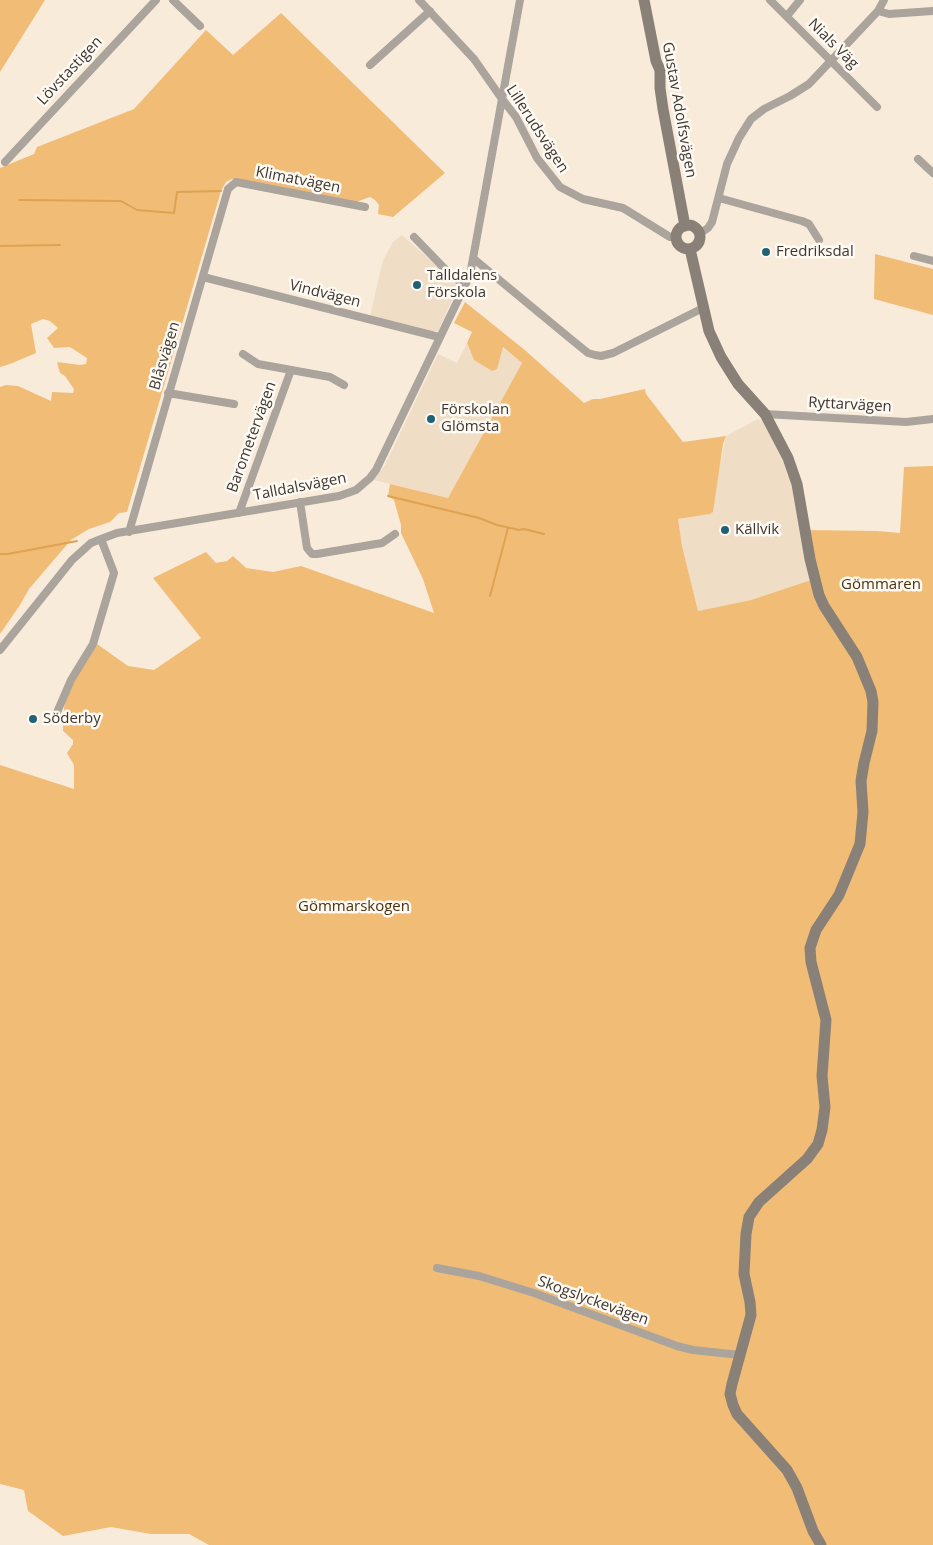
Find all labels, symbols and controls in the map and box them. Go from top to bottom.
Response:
street label: Nials Väg [804,15,862,73]
street label: Lövstastigen [34,33,106,109]
street label: Gustav Adolfsvägen [658,41,700,179]
street label: Lillerudsvägen [502,82,572,176]
street label: Klimatvägen [254,163,342,197]
place label: Fredriksdal [776,243,854,261]
marker: Fredriksdal [760,246,772,258]
place label: Talldalens Förskola [427,267,497,302]
street label: Vindvägen [288,276,362,312]
marker: Talldalens Förskola [411,279,423,291]
street label: Blåsvägen [146,320,184,392]
street label: Barometervägen [224,379,280,495]
street label: Ryttarvägen [808,394,892,416]
place label: Förskolan Glömsta [441,401,509,436]
marker: Förskolan Glömsta [425,413,437,425]
street label: Talldalsvägen [252,469,348,505]
place label: Källvik [735,521,779,539]
marker: Källvik [719,524,731,536]
park label: Gömmaren [841,576,921,594]
place label: Söderby [43,710,101,728]
marker: Söderby [27,713,39,725]
park label: Gömmarskogen [298,898,410,916]
street label: Skogslyckevägen [535,1273,651,1329]

